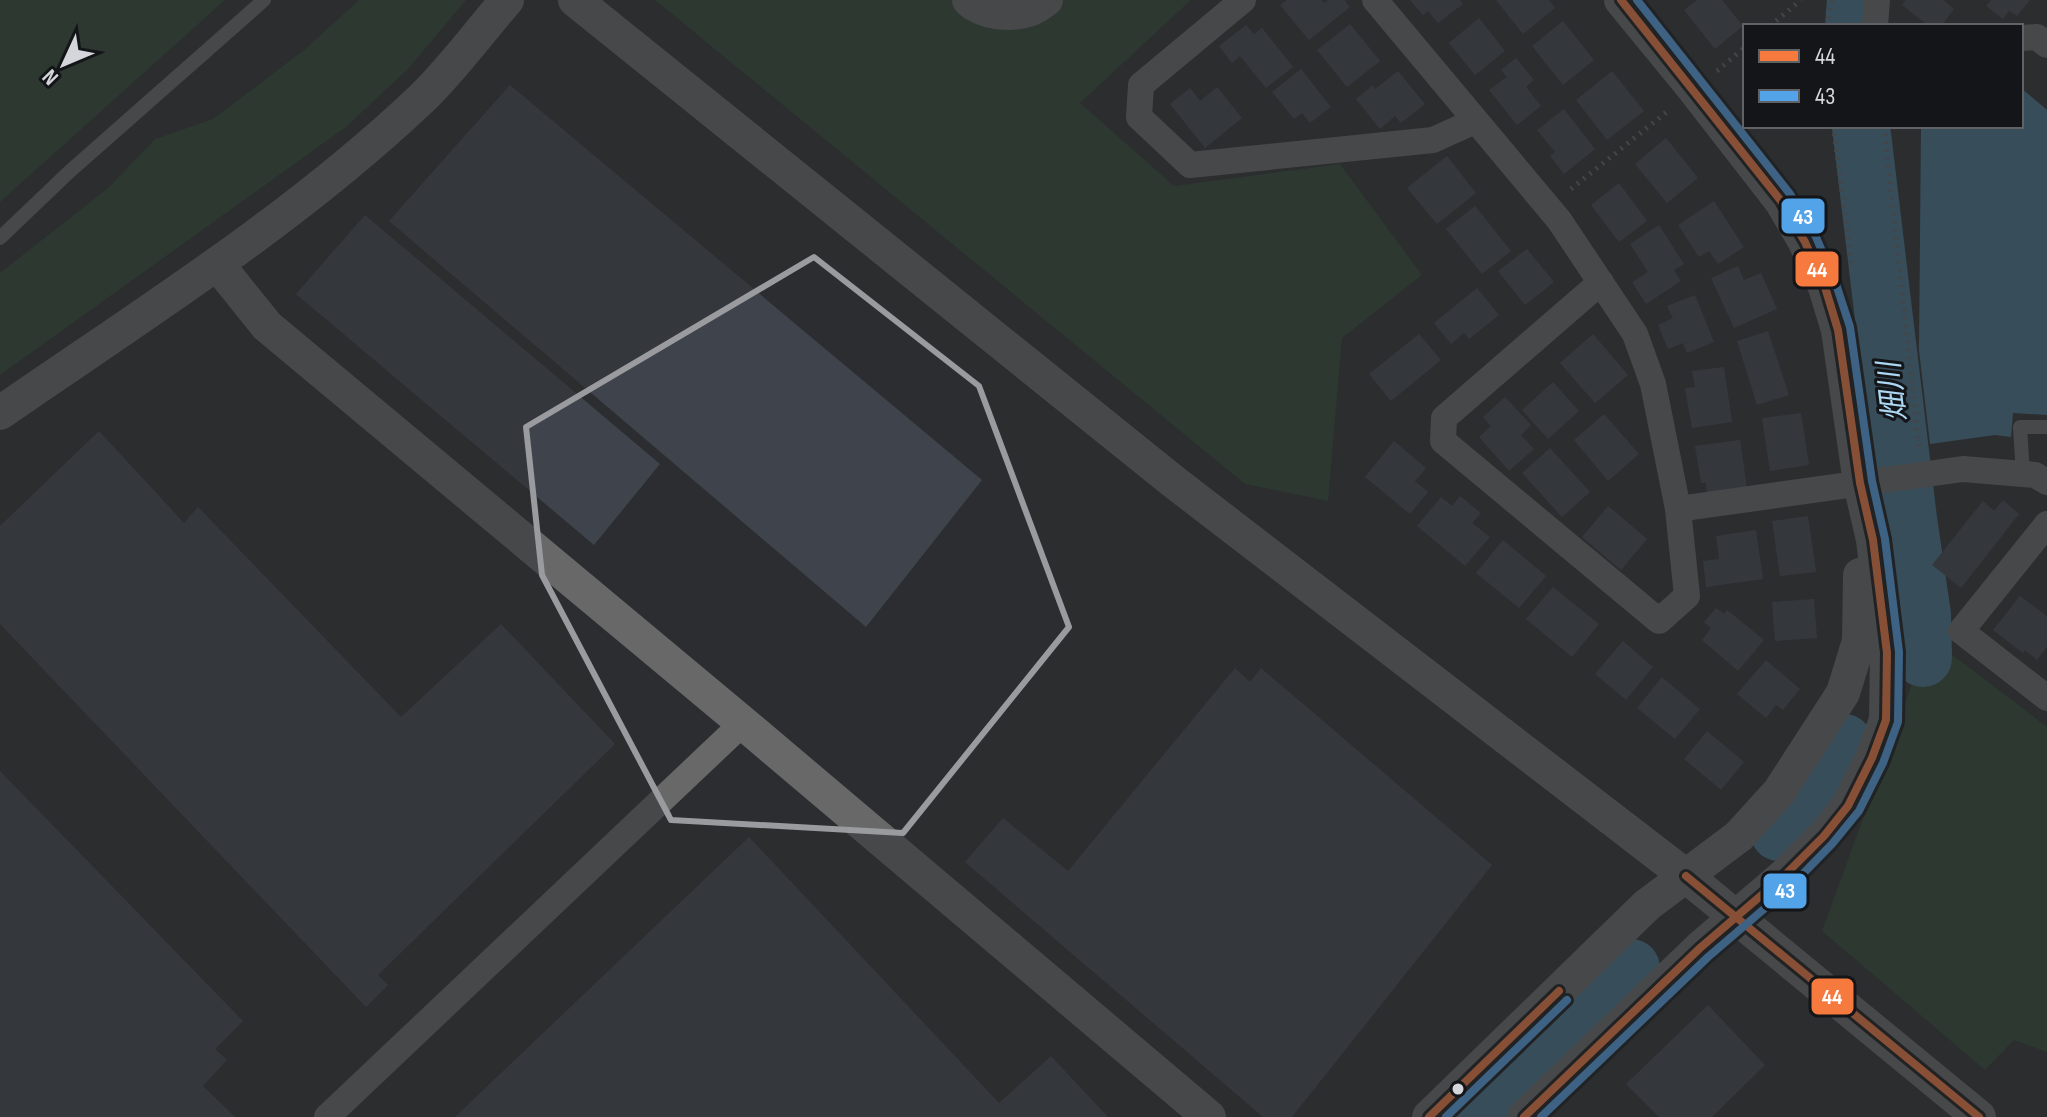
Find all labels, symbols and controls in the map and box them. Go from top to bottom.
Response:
north arrow [24,24,104,104]
legend [1743,24,2023,128]
text: 44 [1815,42,1835,71]
text: N [37,63,64,90]
text: 43 [1815,82,1835,111]
line badge: 43 [1780,197,1826,235]
text: 43 [1793,204,1813,231]
line badge: 44 [1794,250,1840,288]
text: 44 [1807,257,1827,284]
water label: 畑川 [1871,357,1915,424]
line badge: 43 [1762,872,1808,910]
text: 43 [1775,878,1795,905]
line badge: 44 [1810,977,1855,1016]
text: 44 [1822,984,1842,1011]
unlabelled marker [1450,1081,1466,1097]

